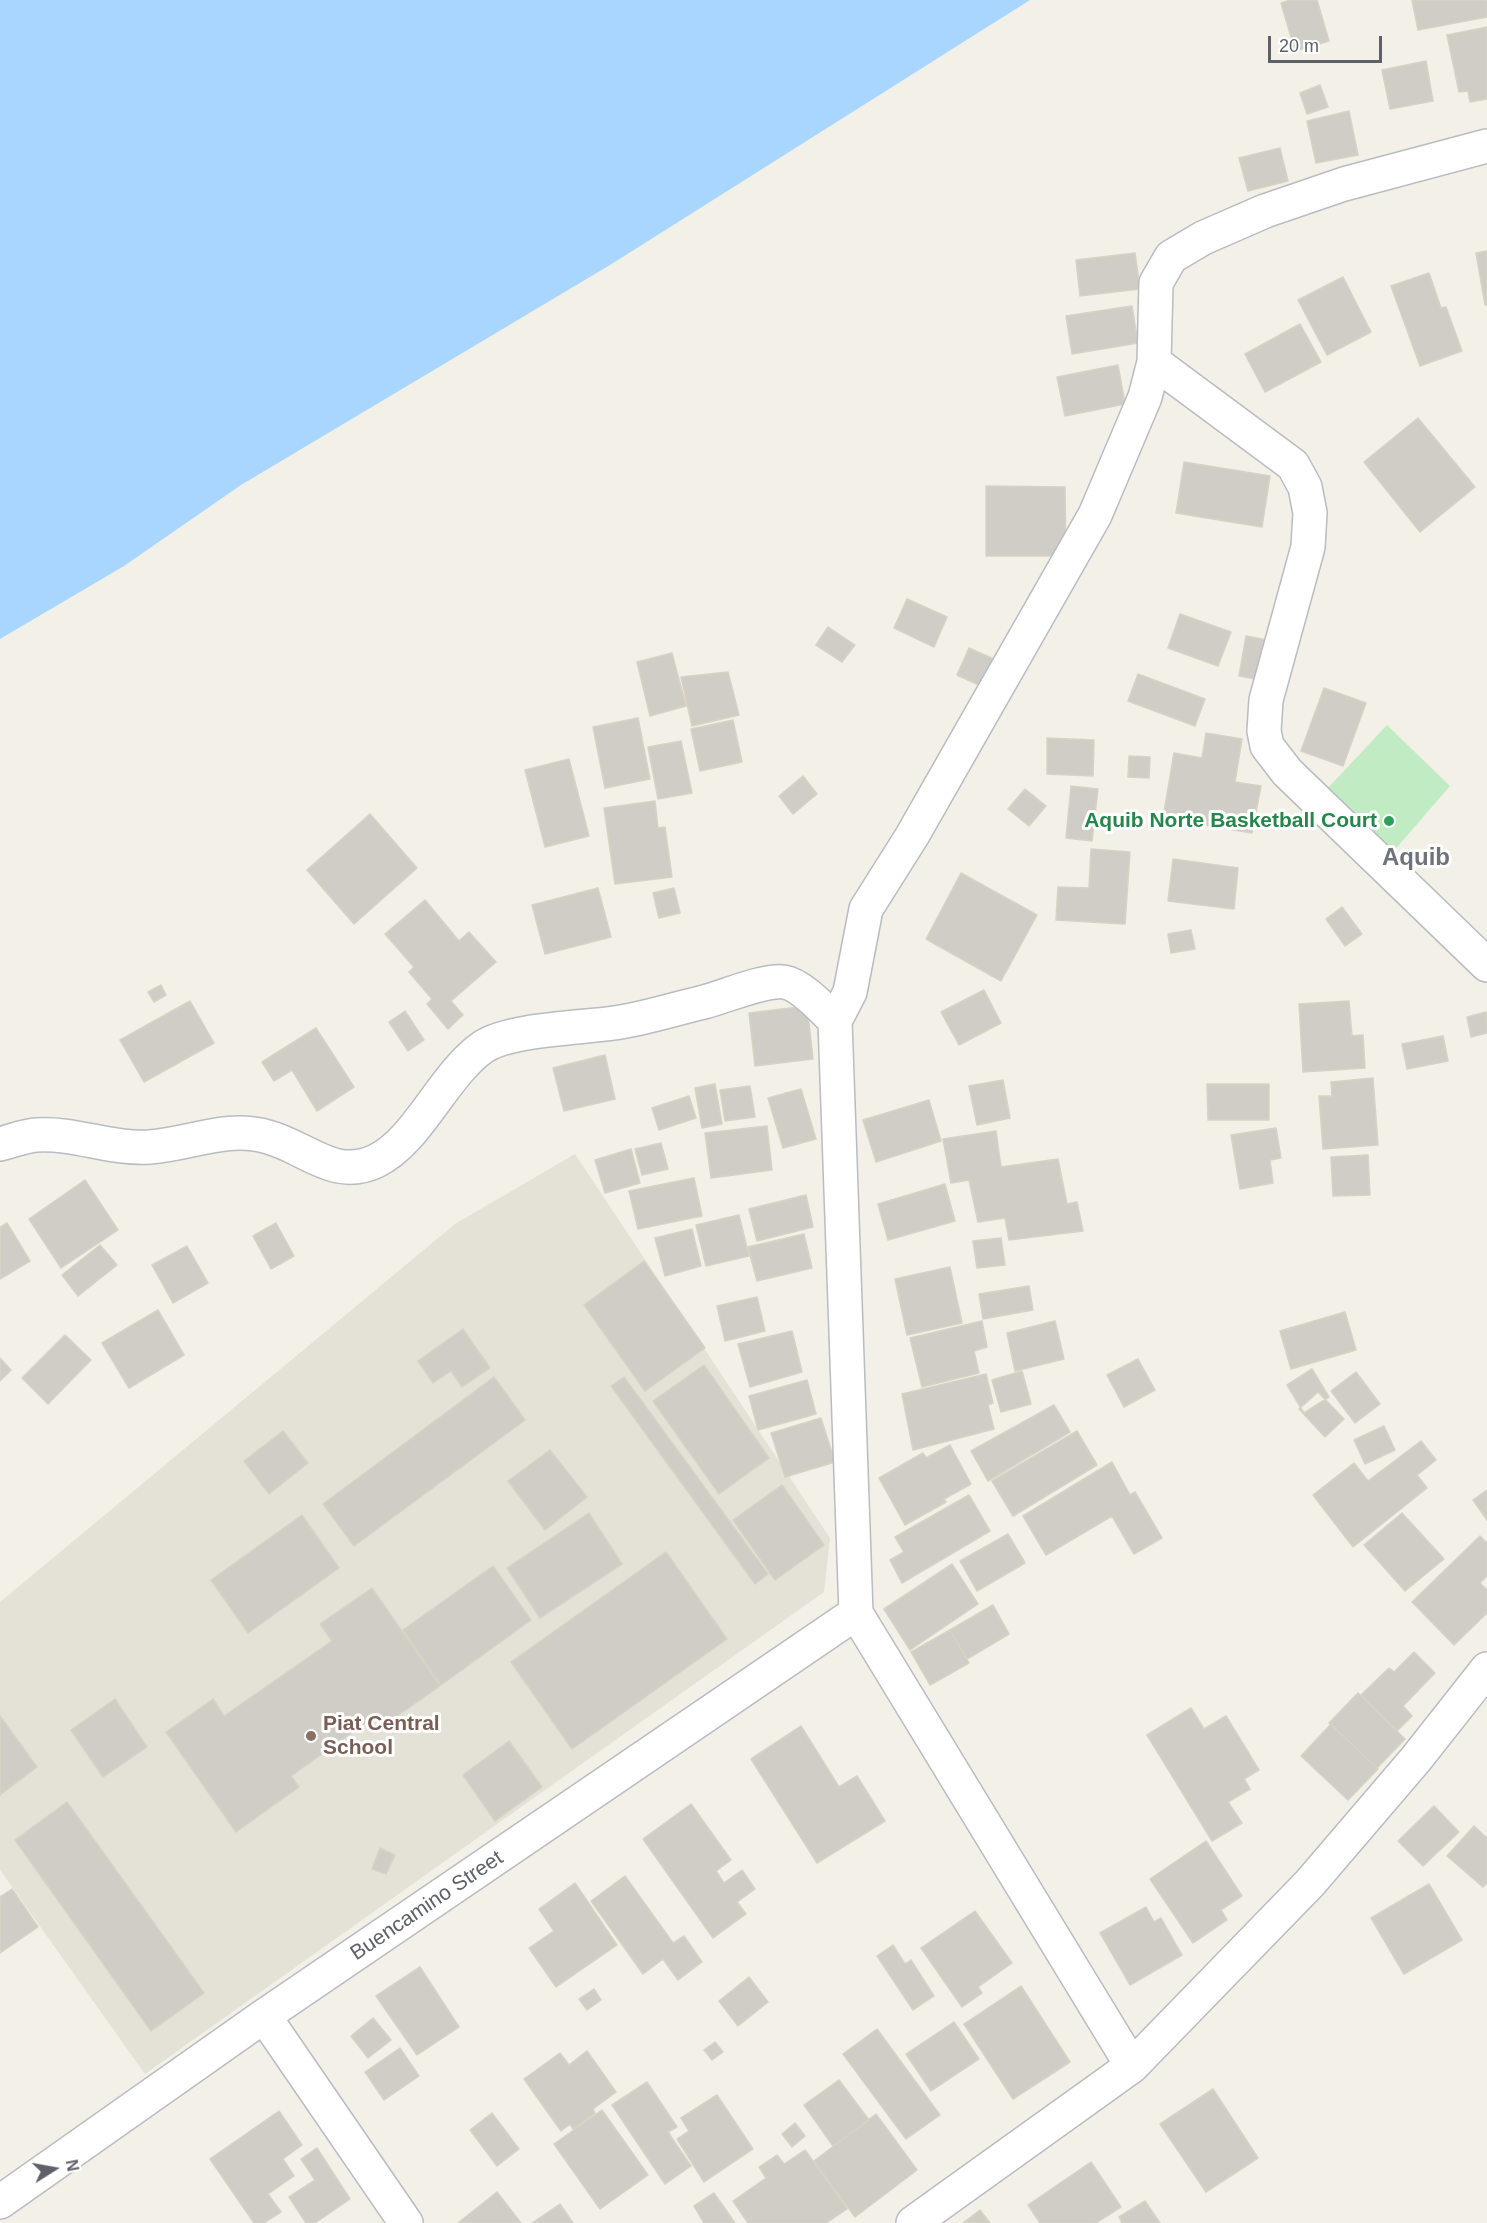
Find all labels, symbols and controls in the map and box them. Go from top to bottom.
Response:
scale bar [1271,24,1385,62]
text: 20 m [1279,36,1319,56]
place label: Aquib Norte Basketball Court [1084,808,1377,834]
marker: Aquib Norte Basketball Court [1382,814,1396,828]
district label: Aquib [1382,844,1450,872]
place label: Piat Central School [323,1711,440,1761]
marker: Piat Central School [304,1729,318,1743]
street label: Buencamino Street [346,1846,508,1966]
north arrow [24,2139,84,2199]
text: N [63,2158,82,2173]

